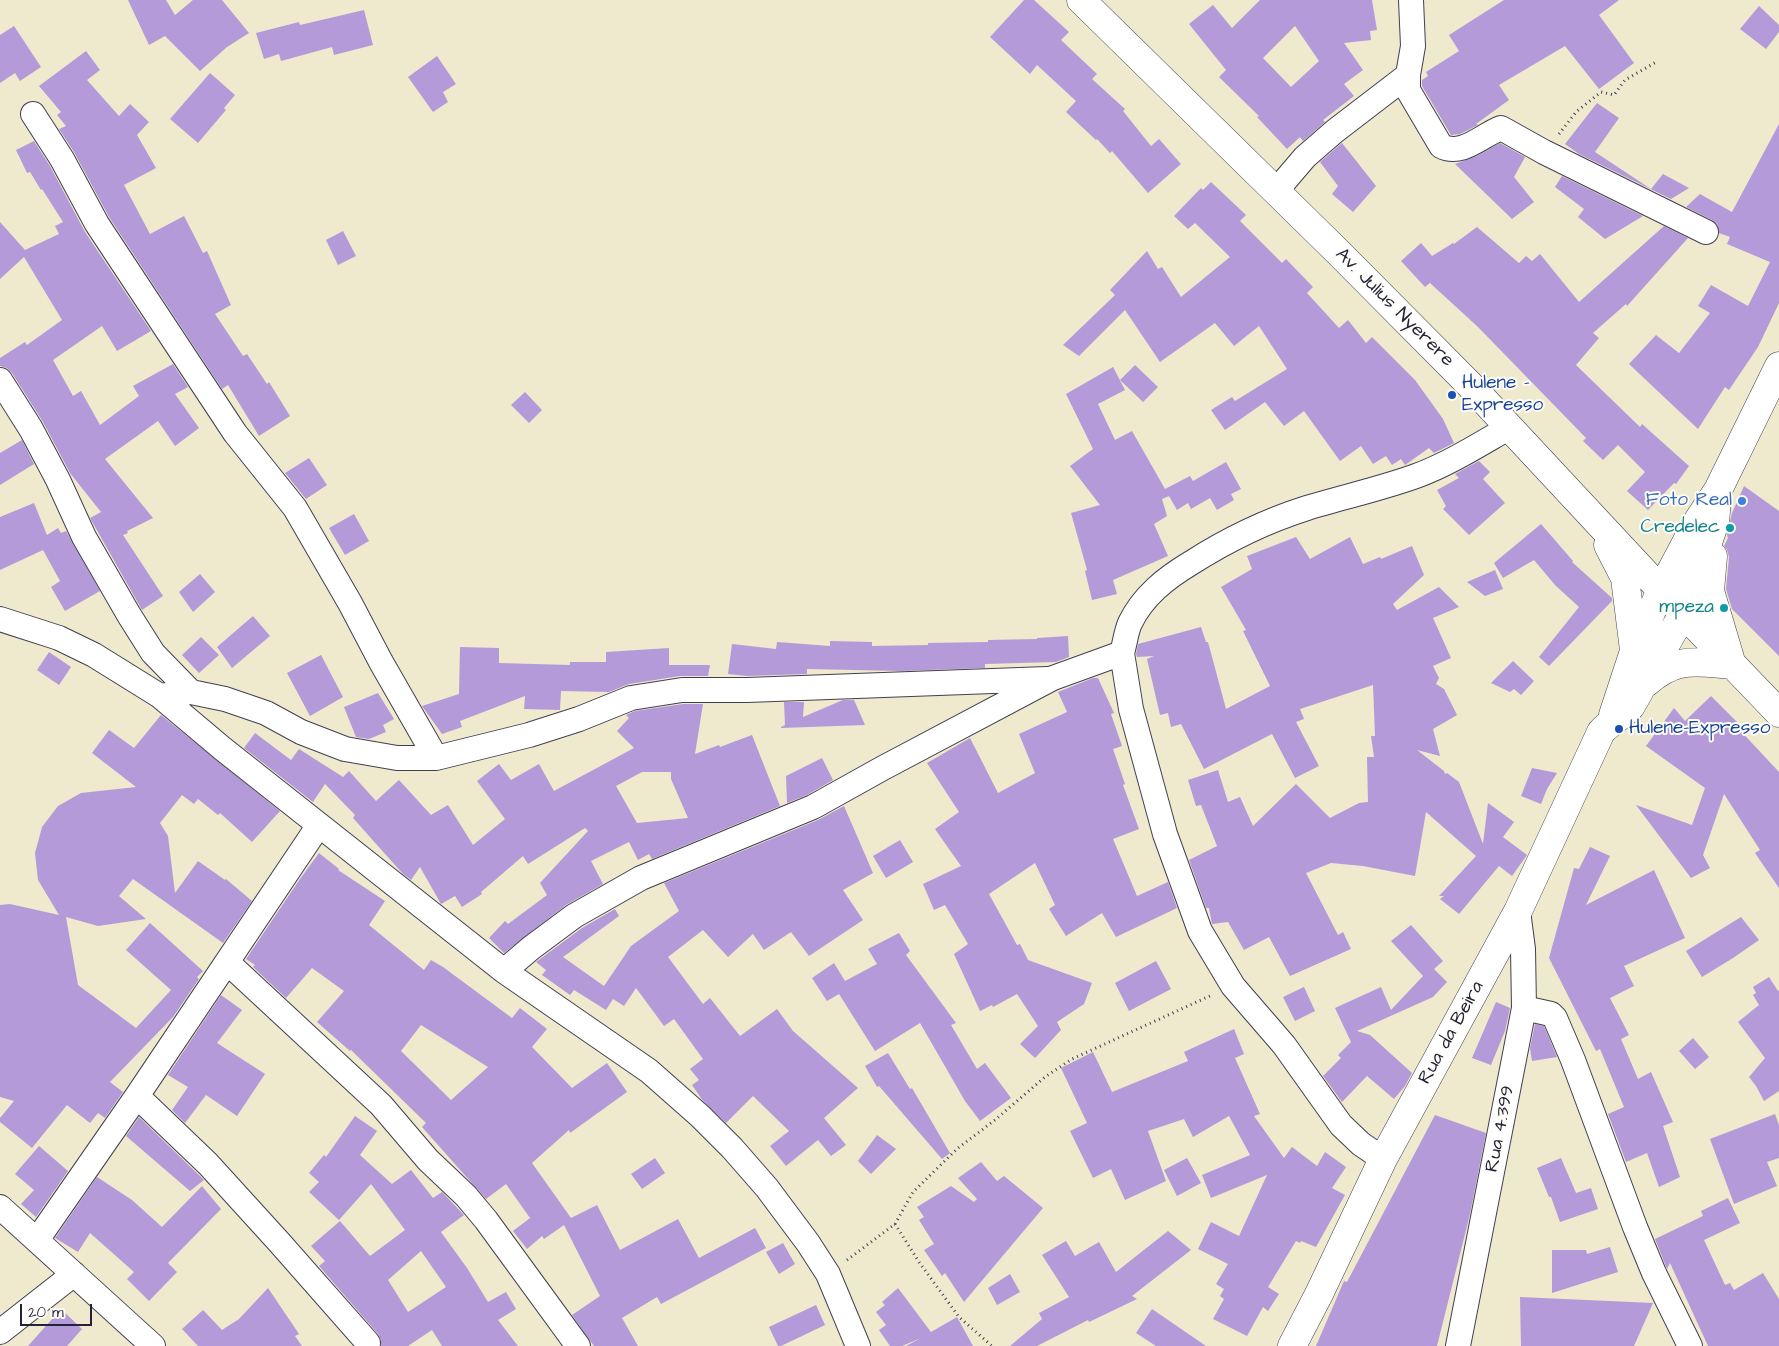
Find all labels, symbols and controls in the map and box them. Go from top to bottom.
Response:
street label: Av. Julius Nyerere [1330,244,1458,372]
place label: Hulene - Expresso [1462,373,1543,417]
marker: Hulene - Expresso [1446,389,1458,401]
place label: Foto Real [1646,490,1732,512]
marker: Foto Real [1736,495,1748,507]
place label: Credelec [1640,517,1720,539]
marker: Credelec [1724,522,1736,534]
place label: mpeza [1659,597,1714,619]
marker: mpeza [1718,602,1730,614]
place label: Hulene-Expresso [1629,718,1770,740]
marker: Hulene-Expresso [1613,723,1625,735]
street label: Rua da Beira [1414,977,1490,1089]
street label: Rua 4.399 [1481,1084,1521,1174]
scale bar [22,1294,95,1326]
text: 20 m [28,1302,64,1323]

